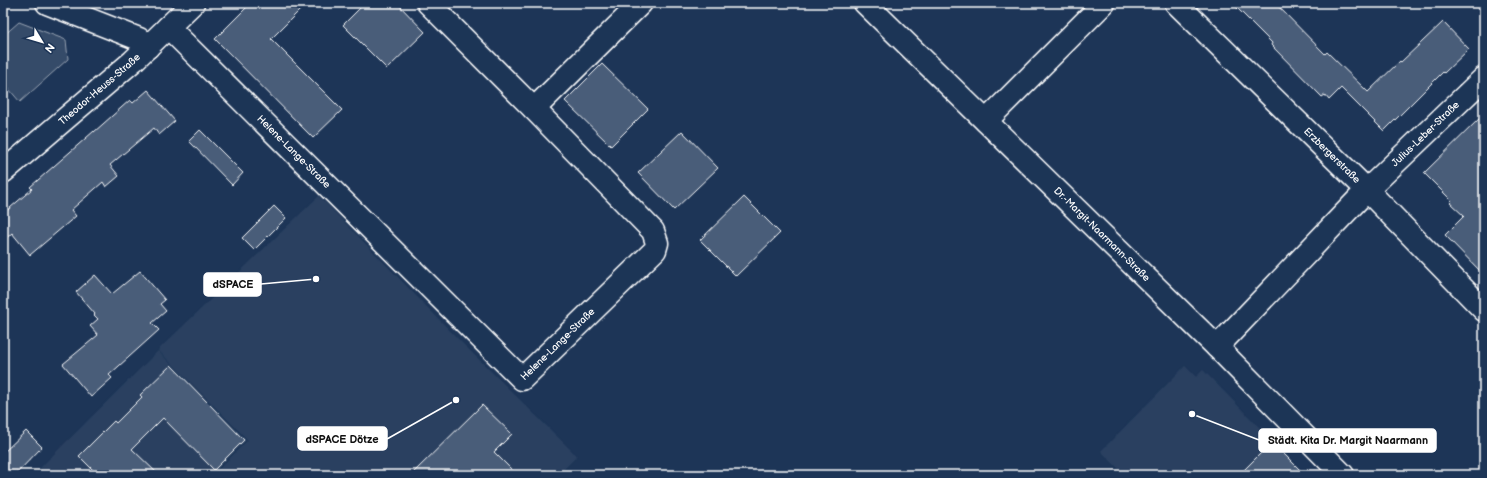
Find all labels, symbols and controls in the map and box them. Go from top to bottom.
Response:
north arrow [22,22,62,62]
text: N [42,41,57,55]
street label: Theodor-Heuss-Straße [56,51,143,128]
street label: Julius-Leber-Straße [1389,99,1462,169]
street label: Helene-Lange-Straße [254,113,333,191]
street label: Erzbergerstraße [1301,125,1363,186]
street label: Dr.-Margit-Naarmann-Straße [1051,185,1152,284]
callout: dSPACE [204,273,261,296]
text: dSPACE [213,278,253,291]
street label: Helene-Lange-Straße [518,306,597,383]
callout: dSPACE Dötze [298,427,387,450]
callout: Städt. Kita Dr. Margit Naarmann [1259,429,1436,452]
text: dSPACE Dötze [306,433,378,446]
text: Städt. Kita Dr. Margit Naarmann [1268,434,1428,447]

